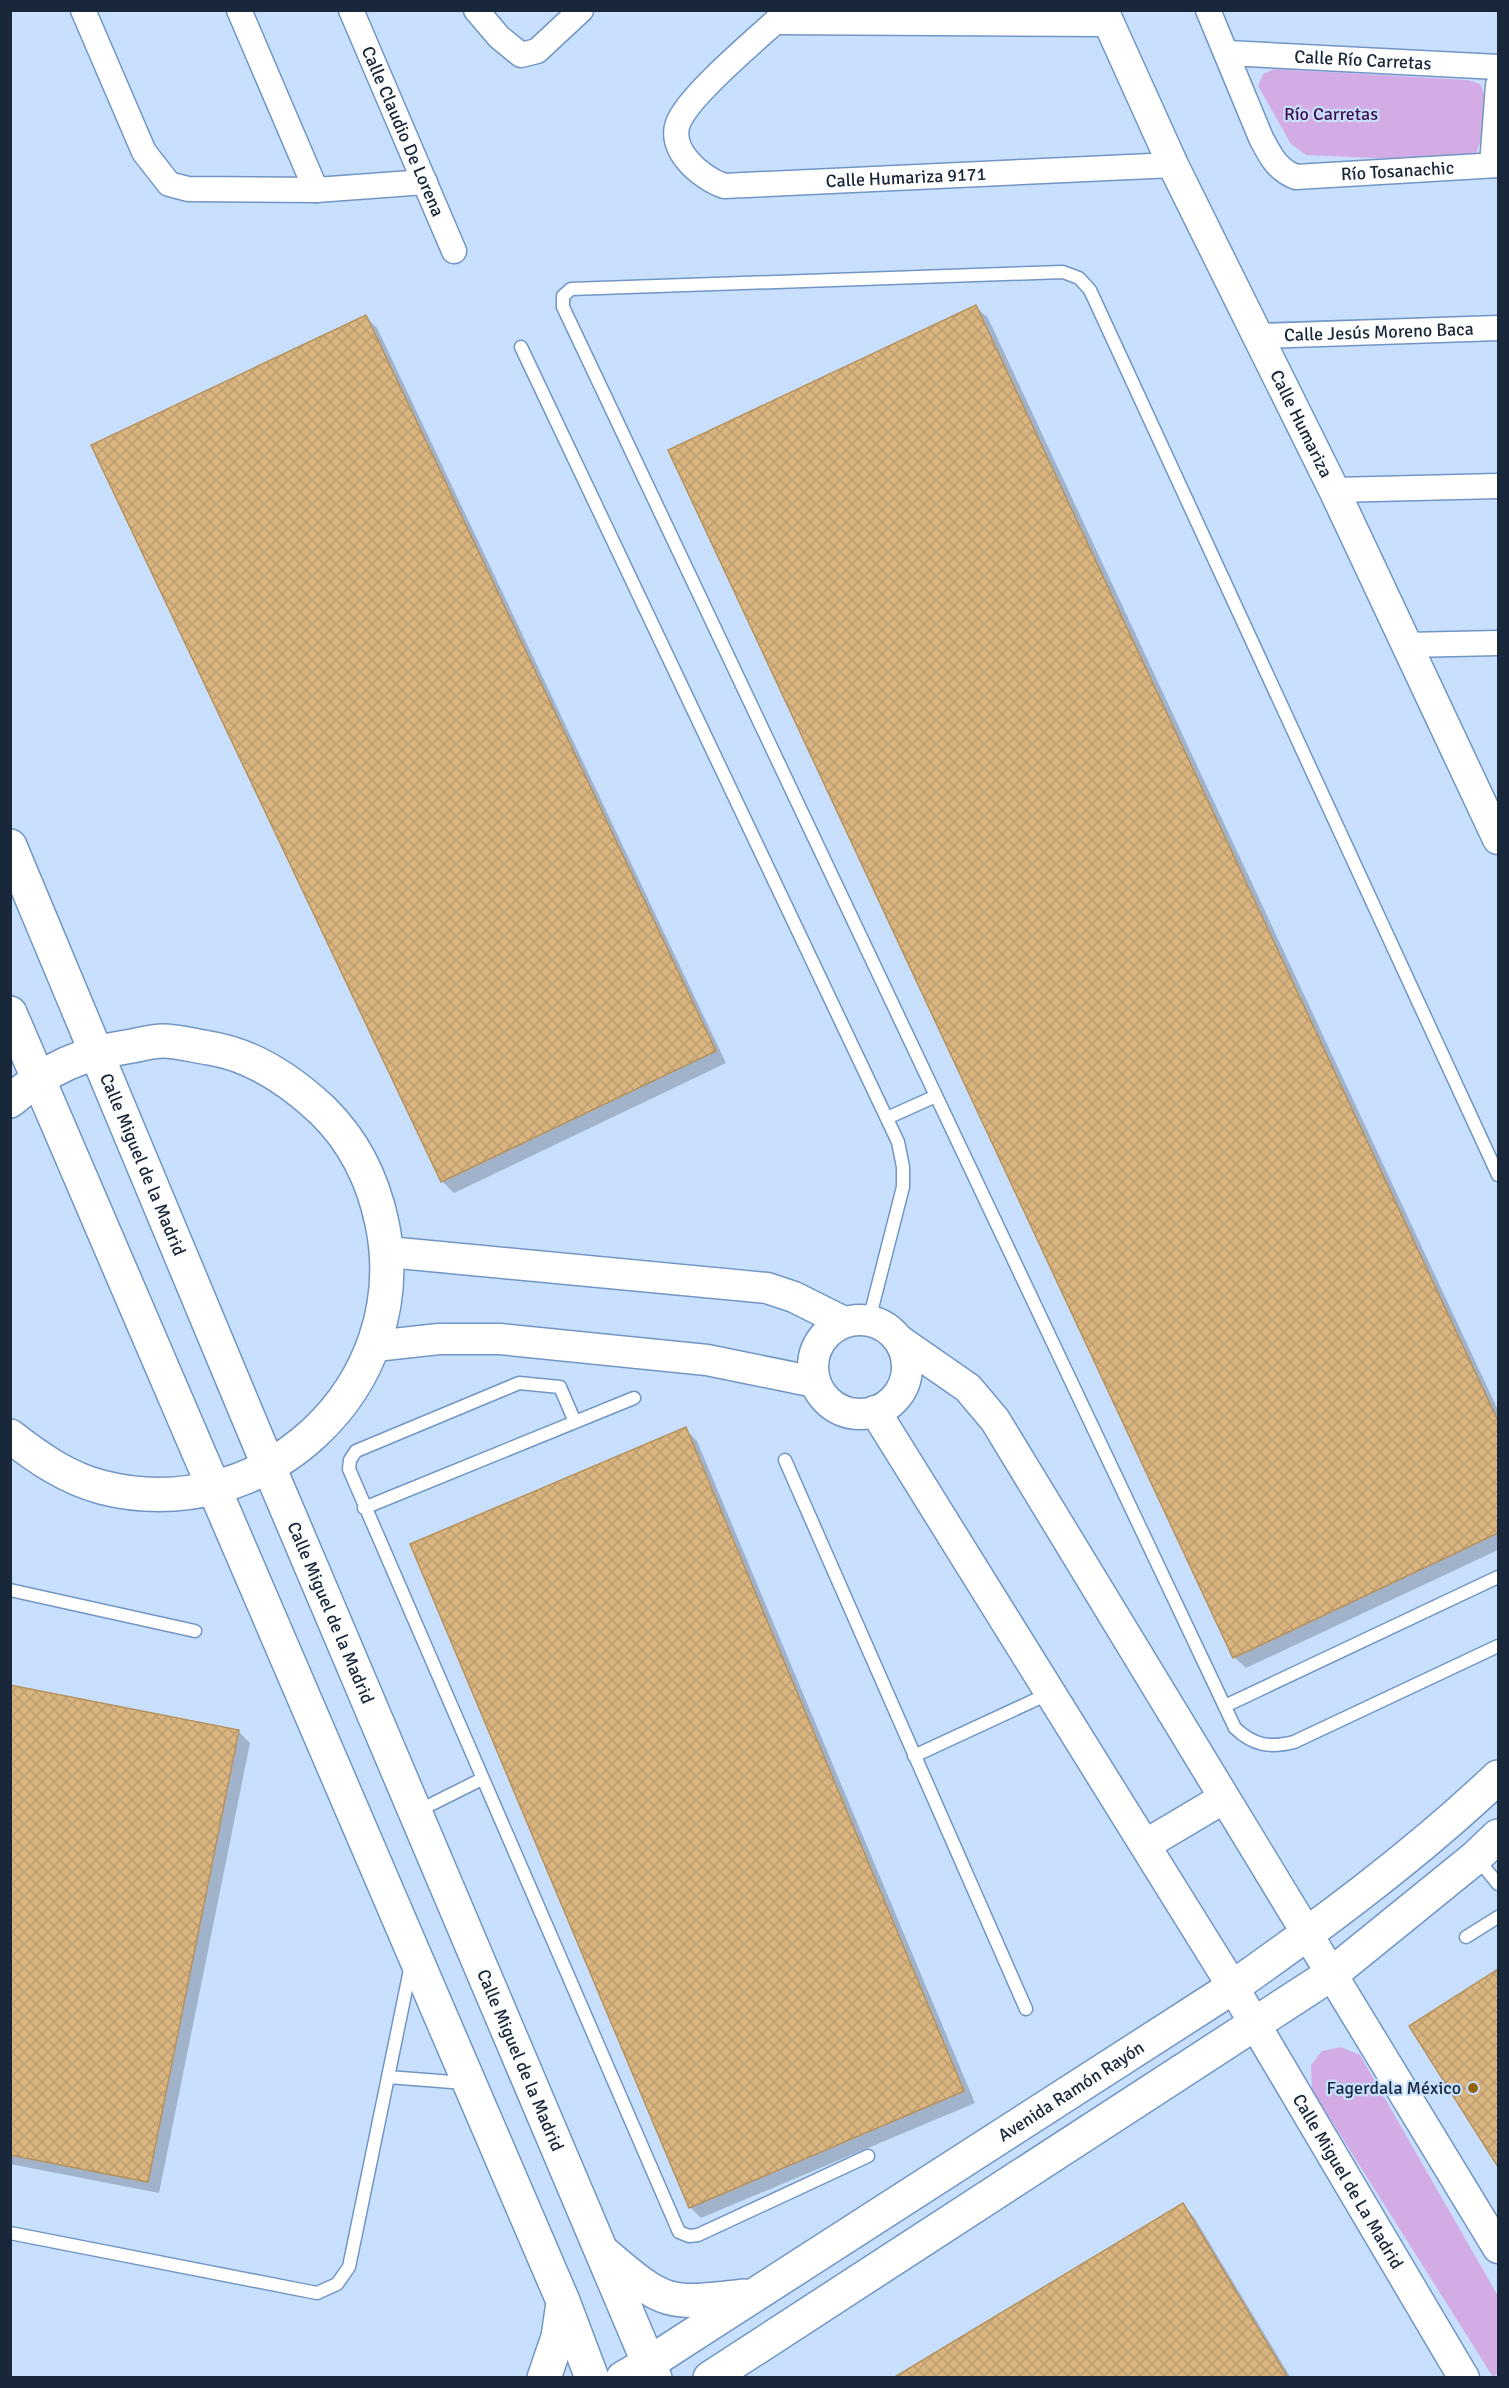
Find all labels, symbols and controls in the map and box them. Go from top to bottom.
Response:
street label: Calle Claudio De Lorena [357,43,449,220]
street label: Calle Río Carretas [1294,45,1432,75]
park label: Río Carretas [1284,103,1378,125]
street label: Río Tosanachic [1340,157,1455,185]
street label: Calle Humariza 9171 [825,163,987,192]
street label: Calle Jesús Moreno Baca [1284,318,1474,346]
street label: Calle Humariza [1265,366,1337,481]
street label: Calle Miguel de la Madrid [95,1070,191,1259]
street label: Calle Miguel de la Madrid [282,1518,379,1707]
street label: Calle Miguel de la Madrid [472,1966,569,2154]
street label: Avenida Ramón Rayón [994,2036,1148,2146]
place label: Fagerdala México [1327,2077,1461,2099]
marker: Fagerdala México [1466,2081,1480,2095]
street label: Calle Miguel de La Madrid [1288,2090,1408,2273]

